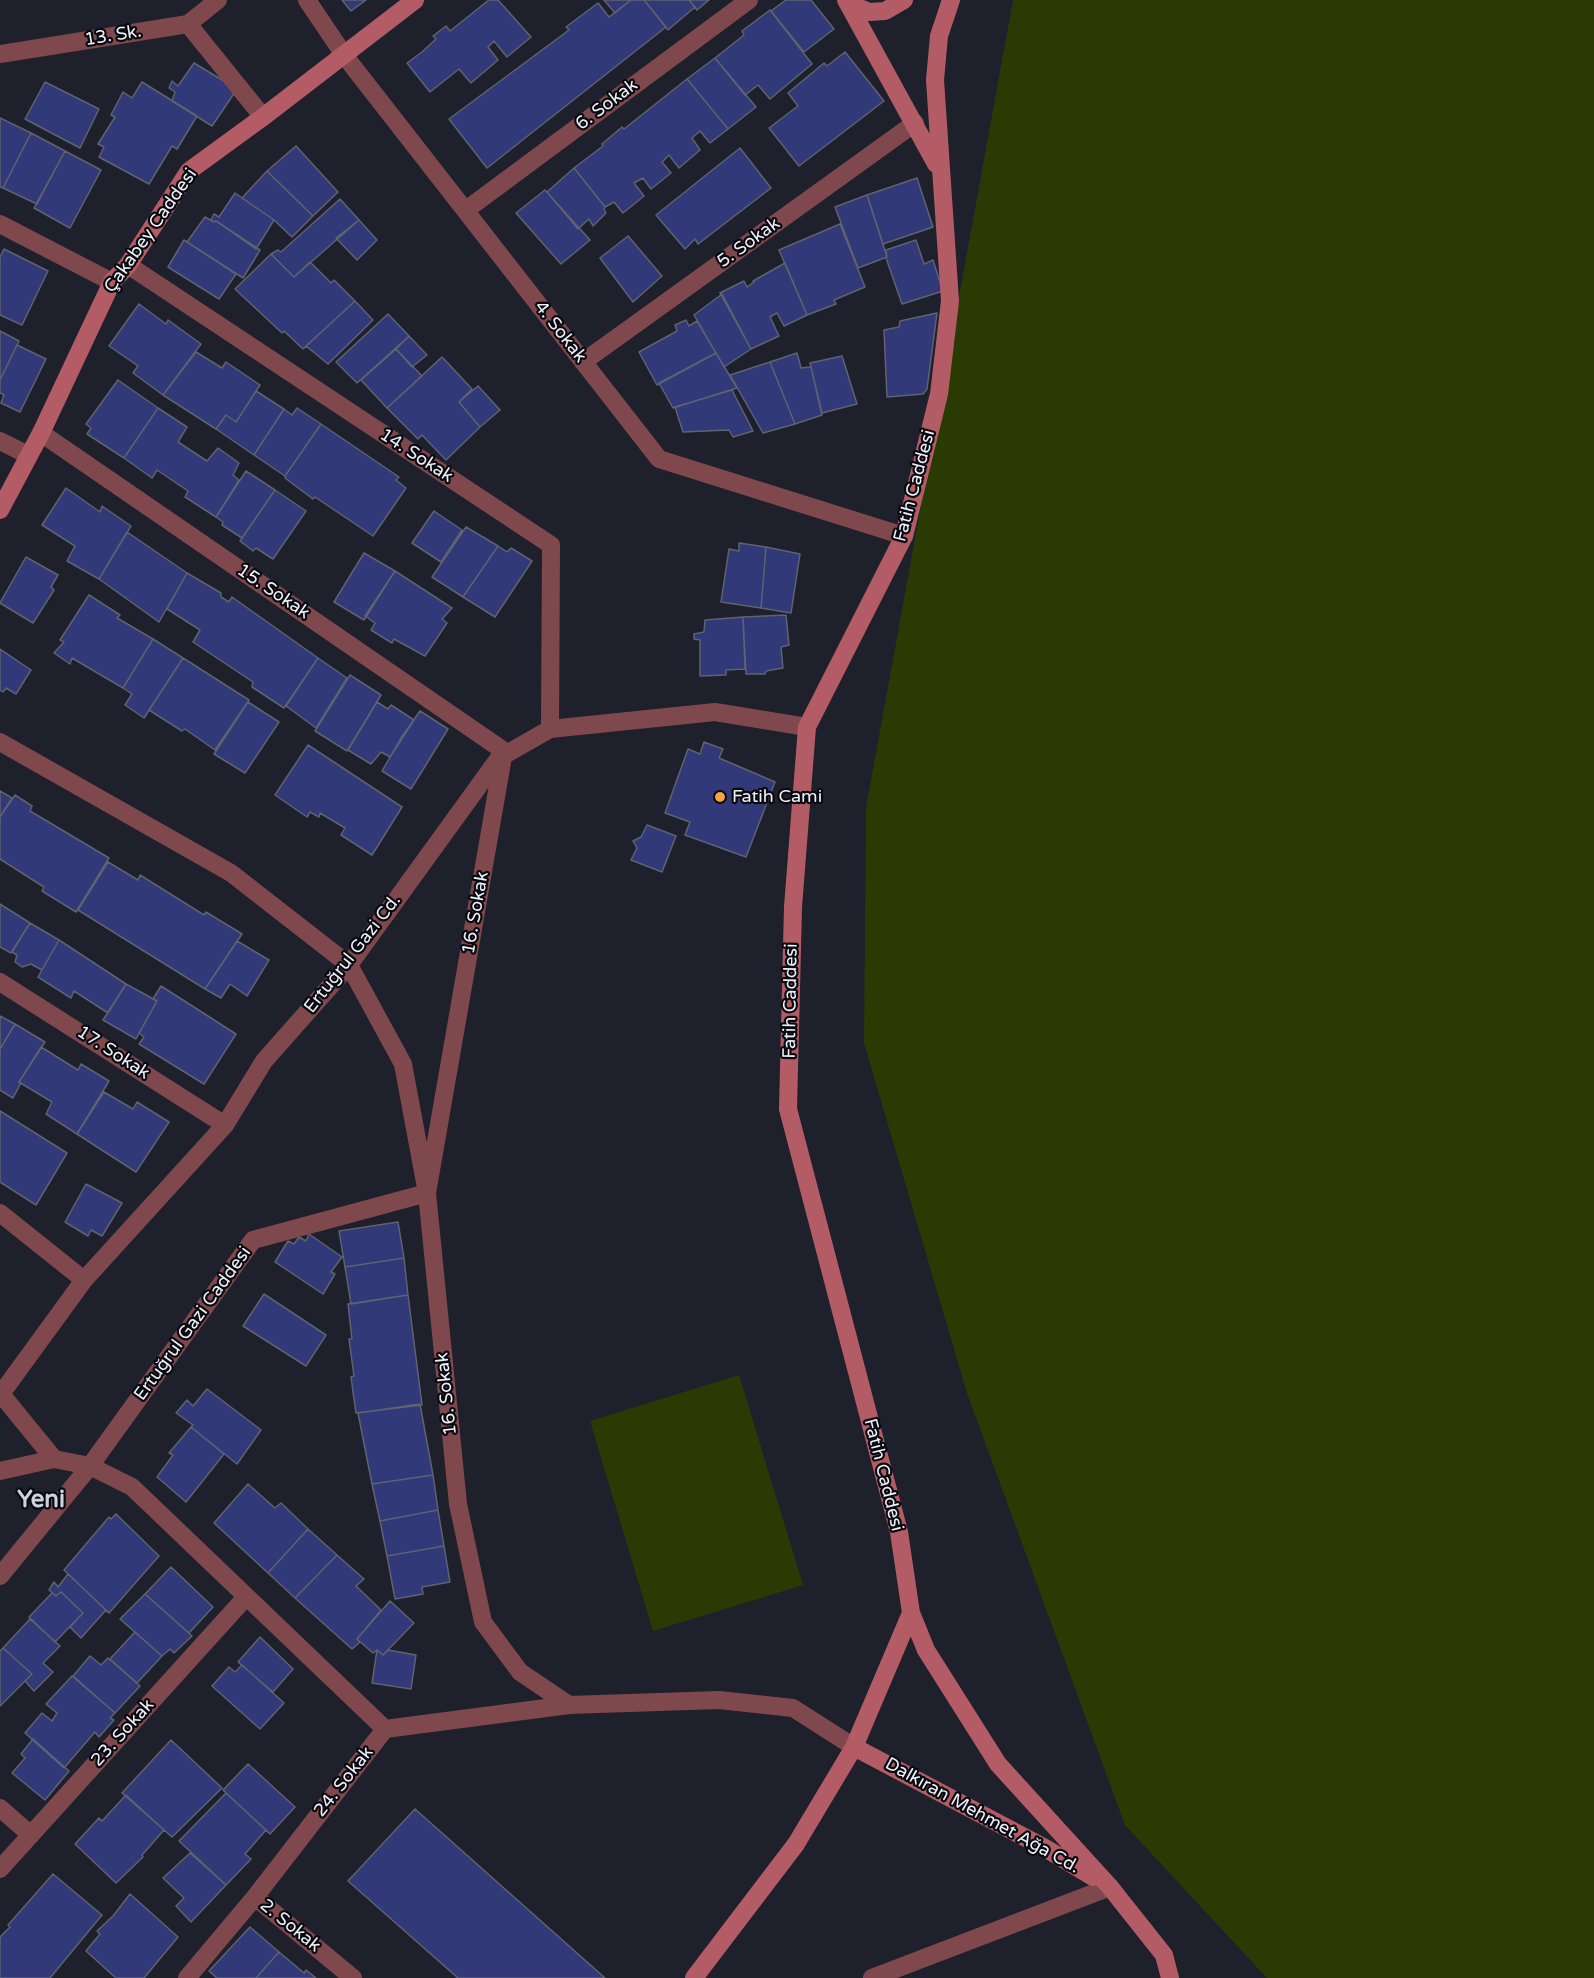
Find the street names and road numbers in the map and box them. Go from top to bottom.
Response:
street label: 13. Sk. [83,21,143,51]
street label: 6. Sokak [572,75,642,135]
street label: Çakabey Caddesi [100,165,202,297]
street label: 5. Sokak [713,213,785,273]
street label: 4. Sokak [529,297,591,367]
street label: 14. Sokak [375,424,457,488]
street label: Fatih Caddesi [890,428,940,544]
street label: 15. Sokak [232,560,314,624]
street label: 16. Sokak [458,870,494,956]
street label: Ertuğrul Gazi Cd. [300,890,406,1018]
street label: Fatih Caddesi [779,943,803,1059]
street label: 17. Sokak [72,1021,154,1085]
street label: Ertuğrul Gazi Caddesi [130,1243,256,1405]
street label: 16. Sokak [432,1351,462,1437]
street label: Fatih Caddesi [859,1417,907,1533]
street label: 23. Sokak [87,1695,159,1771]
street label: 24. Sokak [310,1742,378,1822]
street label: Dalkıran Mehmet Ağa Cd. [881,1753,1083,1879]
street label: 2. Sokak [255,1895,325,1957]

